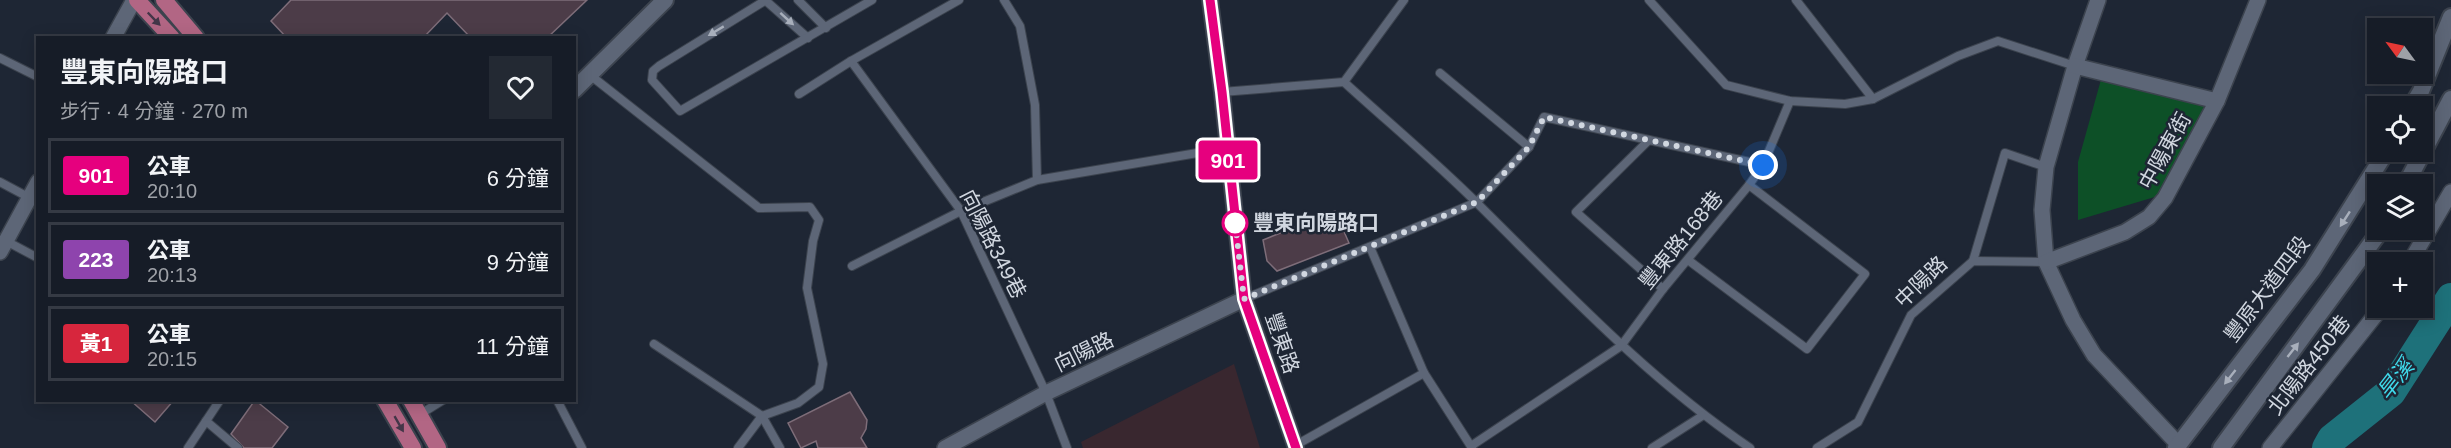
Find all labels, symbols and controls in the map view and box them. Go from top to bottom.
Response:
one-way arrow [147,11,161,25]
one-way arrow [779,12,794,26]
north arrow [2367,18,2433,84]
map controls [2367,18,2433,318]
one-way arrow [708,25,724,36]
button: heart [489,56,552,119]
text: 豐東向陽路口 [60,57,228,88]
button: locate [2367,96,2433,162]
text: 步行 · 4 分鐘 · 270 m [60,100,248,122]
street label: 中陽東街 [2134,108,2195,193]
line badge: 901 [1194,140,1262,180]
text: 901 [1210,149,1246,172]
your location [1748,150,1778,180]
text: 公車 [147,154,191,179]
text: 901 [78,164,114,187]
text: 6 分鐘 [487,166,549,191]
button: layers [2367,174,2433,240]
text: 20:10 [147,180,197,202]
street label: 向陽路349巷 [956,186,1031,302]
street label: 豐東路168巷 [1634,186,1727,293]
marker: 豐東向陽路口 [1222,210,1248,236]
place label: 豐東向陽路口 [1253,211,1379,234]
one-way arrow [2340,211,2351,227]
street label: 豐原大道四段 [2220,231,2314,346]
text: 公車 [147,238,191,263]
text: 223 [78,248,114,271]
text: 9 分鐘 [487,250,549,275]
street label: 中陽路 [1890,251,1951,312]
button: + [2367,252,2433,318]
text: 20:13 [147,264,197,286]
street label: 豐東路 [1261,309,1304,376]
street label: 北陽路450巷 [2263,311,2354,419]
text: 公車 [147,322,191,347]
street label: 向陽路 [1050,327,1117,376]
text: 黃1 [80,332,112,355]
text: 11 分鐘 [476,334,549,359]
one-way arrow [2287,343,2299,359]
text: 20:15 [147,348,197,370]
water label: 旱溪 [2372,352,2421,404]
one-way arrow [2225,369,2237,384]
one-way arrow [394,416,404,433]

